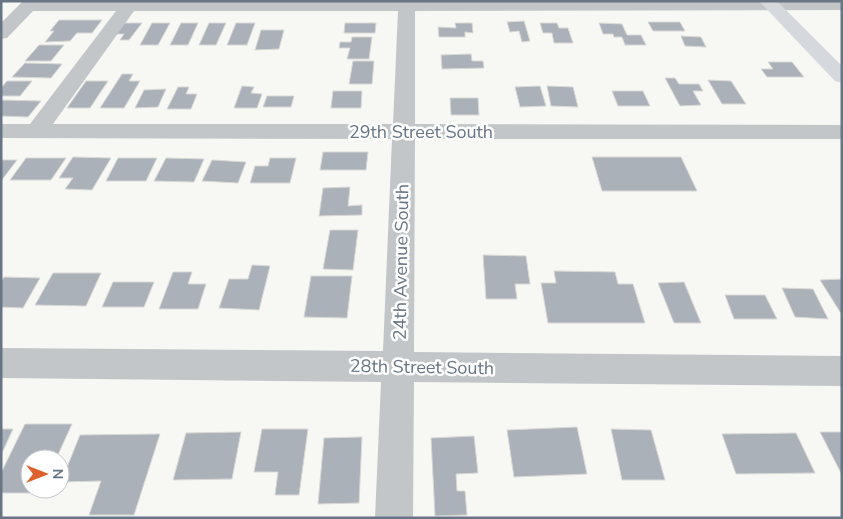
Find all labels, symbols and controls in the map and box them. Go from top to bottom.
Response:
street label: 29th Street South [349,120,493,144]
street label: 24th Avenue South [388,184,414,340]
street label: 28th Street South [350,354,494,380]
north arrow [20,449,70,499]
text: N [48,469,67,479]

